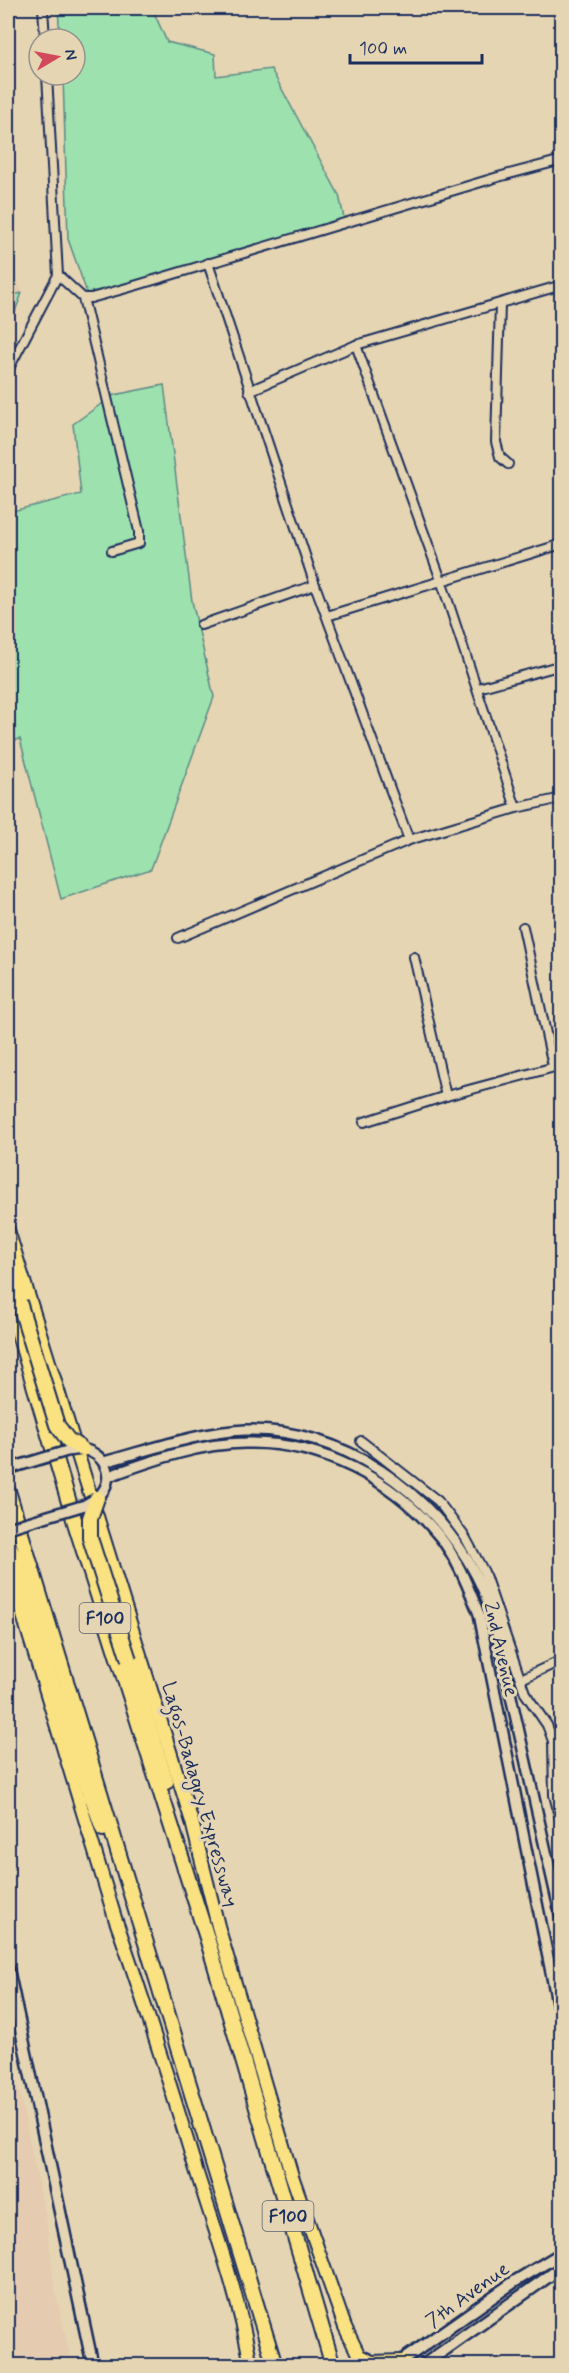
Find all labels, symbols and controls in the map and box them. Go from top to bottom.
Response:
north arrow [27,27,87,87]
scale bar [350,27,482,65]
text: 100 m [359,37,407,61]
text: N [59,48,82,62]
street label: 2nd Avenue [477,1599,525,1700]
road number: F100 [80,1603,130,1633]
street label: Lagos-Badagry Expressway [153,1679,245,1911]
road number: F100 [262,2201,314,2231]
street label: 7th Avenue [421,2256,515,2335]

